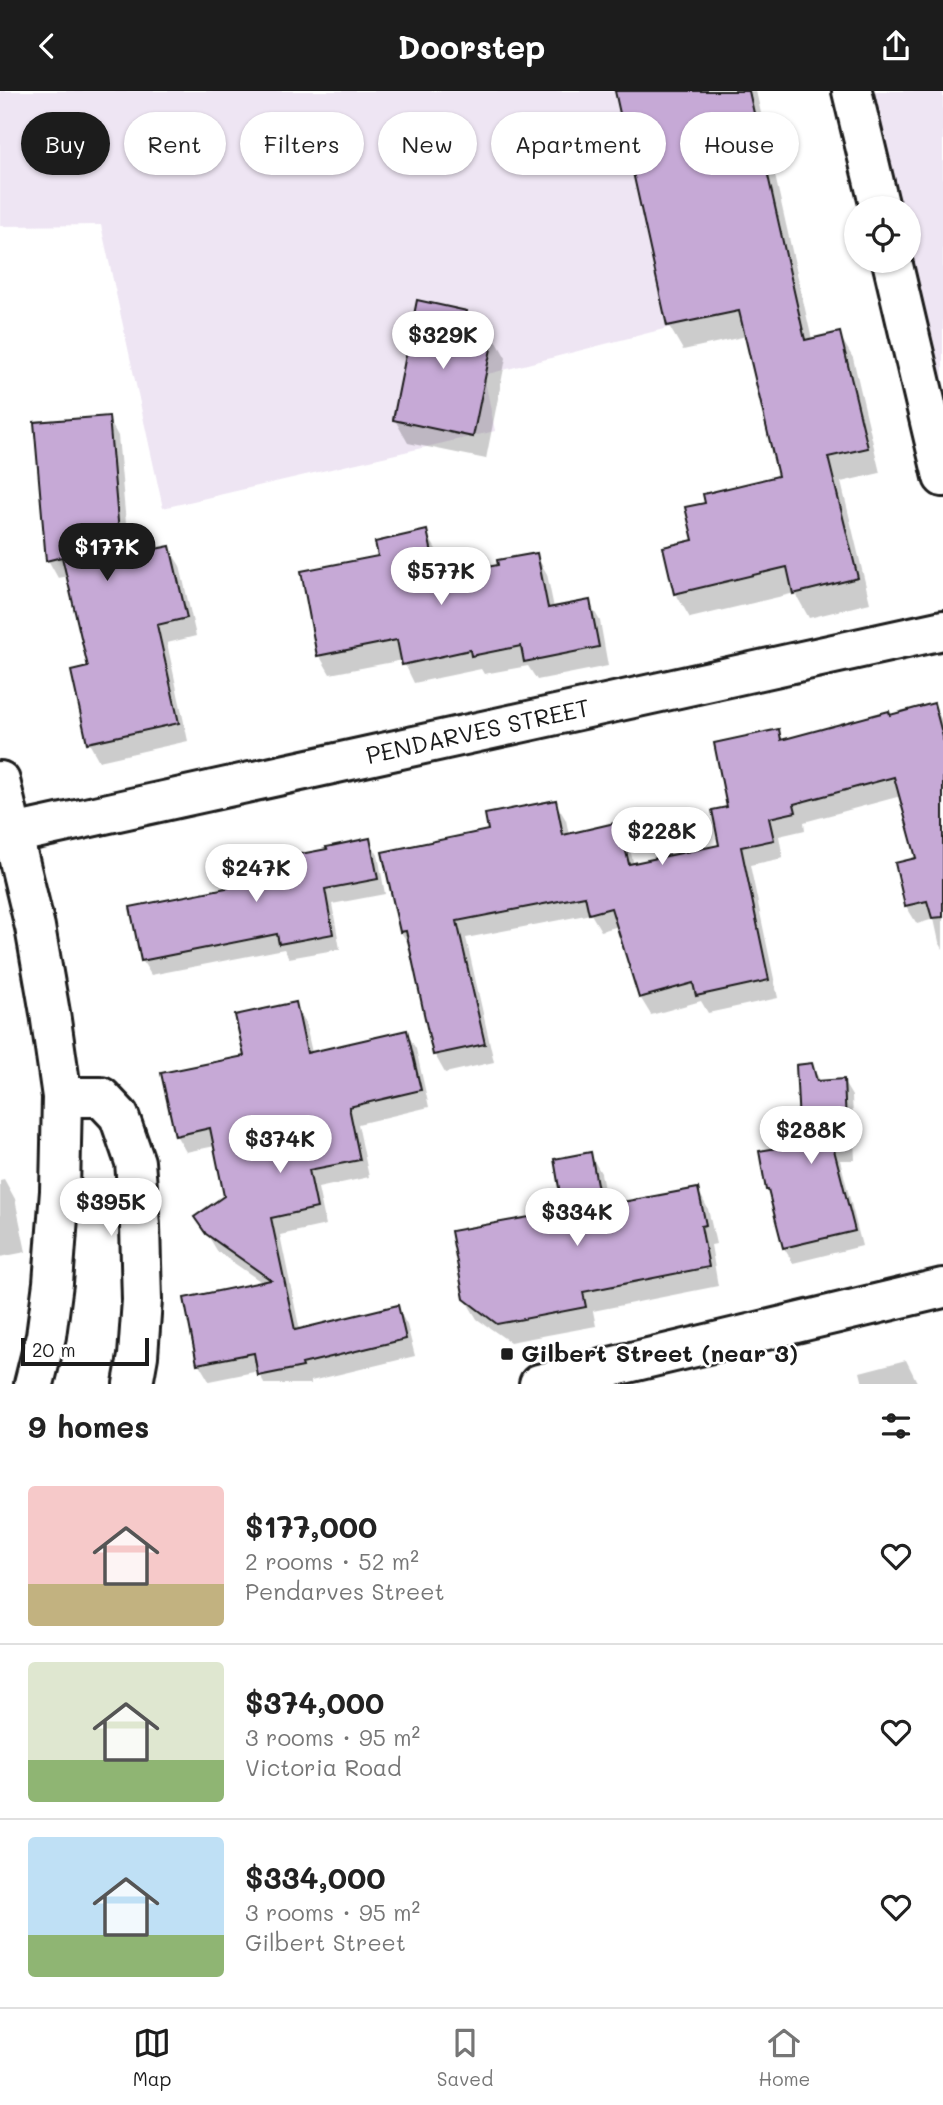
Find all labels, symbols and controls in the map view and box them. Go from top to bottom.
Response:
text: Doorstep [397,25,546,67]
icon: back [28,27,66,65]
icon: share [877,27,915,65]
chip: Buy [21,112,110,175]
chip: Rent [124,112,226,175]
chip: Filters [240,112,364,175]
chip: New [378,112,477,175]
chip: Apartment [491,112,666,175]
chip: House [680,112,799,175]
map controls [844,196,921,273]
button: locate [844,196,921,273]
pin: $329K [394,311,492,371]
text: $329K [408,319,478,349]
pin: $177K [58,524,156,583]
text: $177K [74,531,140,561]
pin: $577K [392,547,490,607]
text: $577K [407,555,475,585]
street label: PENDARVES STREET [363,691,592,770]
pin: $228K [613,807,711,867]
text: $228K [627,815,697,845]
pin: $247K [207,845,305,904]
text: $247K [221,852,291,882]
pin: $288K [762,1107,860,1166]
text: $288K [776,1114,846,1144]
pin: $374K [231,1115,329,1175]
text: $374K [245,1123,315,1153]
pin: $395K [62,1179,160,1238]
text: $395K [76,1186,146,1216]
pin: $334K [528,1189,626,1248]
text: $334K [541,1196,613,1226]
scale bar [21,1335,149,1367]
text: 20 m [32,1337,76,1362]
place label: Gilbert Street (near 3) [521,1337,798,1368]
marker: Gilbert Street (near 3) [499,1346,515,1362]
text: 9 homes [28,1406,149,1446]
icon: filters [877,1407,915,1445]
text: $177,000 [245,1506,377,1546]
icon: home [84,1514,168,1598]
icon: heart [877,1537,915,1575]
text: 2 rooms · 52 m² [245,1546,419,1576]
text: Pendarves Street [245,1576,445,1606]
text: $374,000 [245,1682,384,1722]
icon: home [84,1690,168,1774]
icon: heart [877,1713,915,1751]
text: 3 rooms · 95 m² [245,1722,420,1752]
text: Victoria Road [245,1752,402,1782]
text: $334,000 [245,1857,386,1897]
icon: home [84,1865,168,1949]
icon: heart [877,1888,915,1926]
text: 3 rooms · 95 m² [245,1897,420,1927]
text: Gilbert Street [245,1927,406,1957]
tab: Map [133,2024,171,2091]
tab: Saved [437,2024,493,2091]
tab: Home [759,2024,810,2091]

